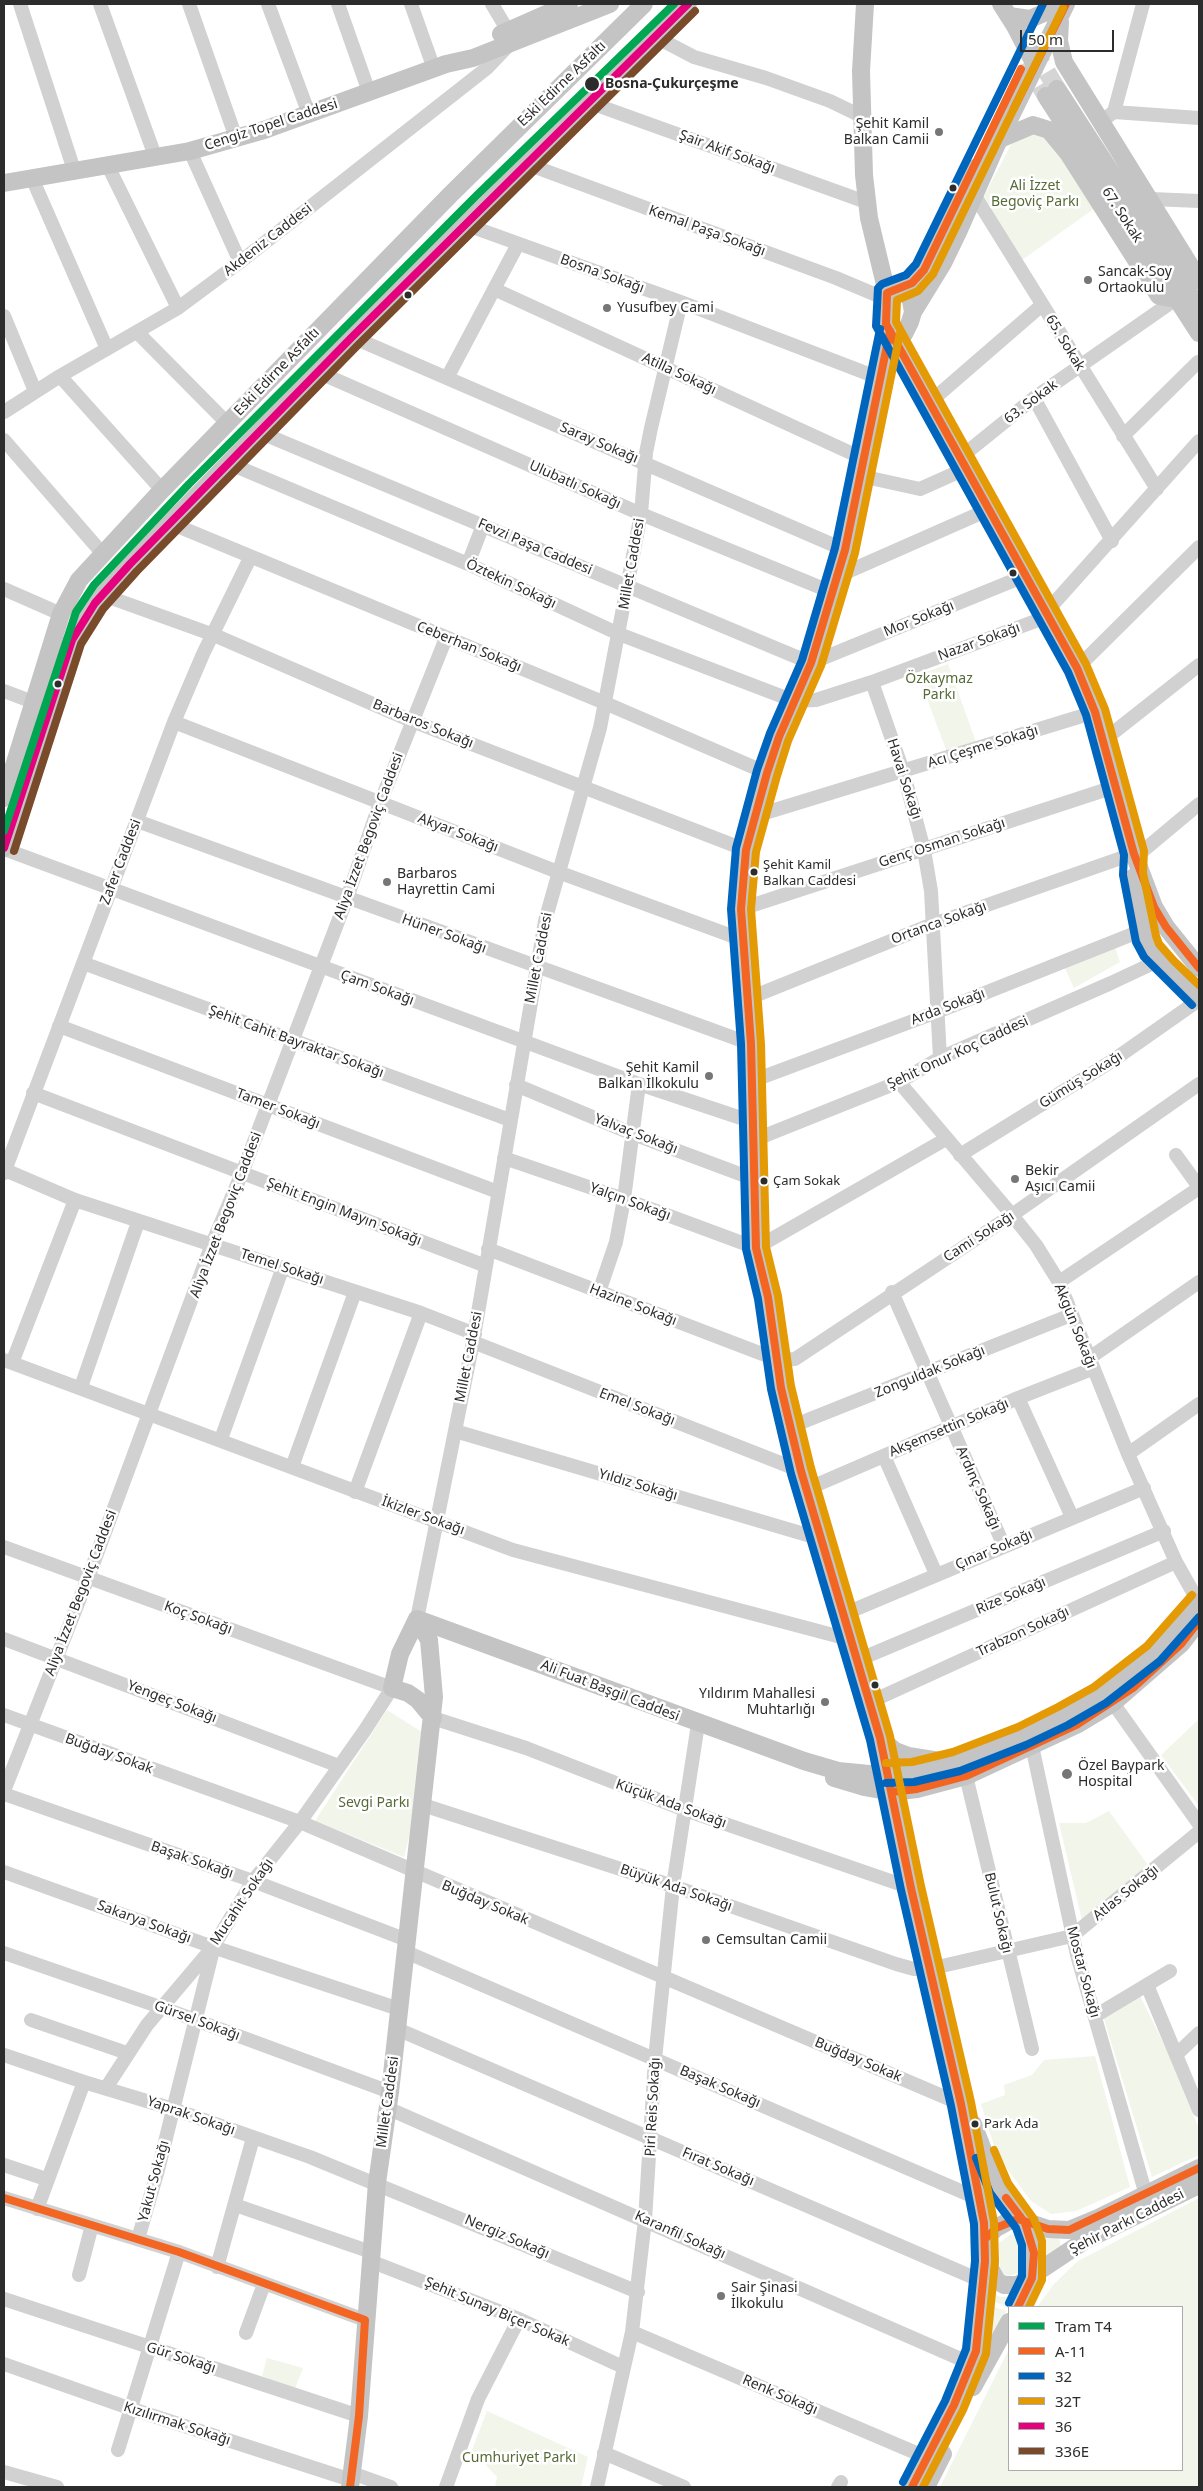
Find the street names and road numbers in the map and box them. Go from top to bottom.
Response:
street label: Eski Edirne Asfaltı [515,38,609,130]
street label: Cengiz Topel Caddesi [202,96,340,154]
street label: Şair Akif Sokağı [677,127,777,177]
street label: 67. Sokak [1098,184,1146,246]
street label: Akdeniz Caddesi [220,200,316,280]
street label: Kemal Paşa Sokağı [646,202,768,260]
street label: Bosna Sokağı [558,251,646,297]
street label: 65. Sokak [1042,312,1088,374]
street label: Eski Edirne Asfaltı [231,325,323,419]
street label: Atilla Sokağı [639,349,719,399]
street label: 63. Sokak [1001,377,1061,427]
street label: Saray Sokağı [557,419,641,467]
street label: Ulubatlı Sokağı [527,457,623,513]
street label: Fevzi Paşa Caddesi [475,515,595,579]
street label: Millet Caddesi [616,517,648,611]
street label: Öztekin Sokağı [463,556,559,612]
street label: Mor Sokağı [881,597,957,641]
street label: Ceberhan Sokağı [414,618,524,676]
street label: Nazar Sokağı [936,619,1022,665]
street label: Barbaros Sokağı [370,696,476,752]
street label: Acı Çeşme Sokağı [926,722,1040,772]
street label: Havai Sokağı [883,736,925,822]
street label: Aliya İzzet Begoviç Caddesi [331,750,407,922]
street label: Akyar Sokağı [416,810,500,856]
street label: Genç Osman Sokağı [877,815,1007,871]
street label: Zafer Caddesi [97,817,145,907]
street label: Ortanca Sokağı [889,898,989,948]
street label: Hüner Sokağı [399,911,489,957]
street label: Millet Caddesi [522,911,556,1005]
street label: Çam Sokağı [338,967,416,1009]
street label: Arda Sokağı [908,985,988,1029]
street label: Şehit Cahit Bayraktar Sokağı [206,1002,386,1082]
street label: Şehit Onur Koç Caddesi [885,1013,1031,1093]
street label: Gümüş Sokağı [1036,1048,1126,1112]
street label: Tamer Sokağı [234,1085,322,1133]
street label: Yalvaç Sokağı [592,1110,680,1158]
street label: Aliya İzzet Begoviç Caddesi [187,1130,265,1300]
street label: Şehit Engin Mayın Sokağı [264,1175,424,1249]
street label: Yalçın Sokağı [587,1180,673,1224]
street label: Cami Sokağı [941,1208,1017,1266]
street label: Temel Sokağı [238,1246,326,1288]
street label: Hazine Sokağı [587,1281,679,1329]
street label: Akgün Sokağı [1050,1281,1100,1371]
street label: Millet Caddesi [452,1310,486,1404]
street label: Zonguldak Sokağı [872,1342,988,1402]
street label: Emel Sokağı [597,1385,677,1429]
street label: Akşemsettin Sokağı [887,1395,1011,1461]
street label: Ardınç Sokağı [952,1444,1004,1532]
street label: Yıldız Sokağı [597,1466,679,1504]
street label: İkizler Sokağı [379,1493,467,1539]
street label: Aliya İzzet Begoviç Caddesi [42,1508,120,1678]
street label: Çınar Sokağı [953,1526,1035,1574]
street label: Rize Sokağı [974,1574,1048,1618]
street label: Koç Sokağı [162,1598,234,1638]
street label: Trabzon Sokağı [974,1603,1072,1661]
street label: Ali Fuat Başgil Caddesi [538,1657,682,1725]
street label: Yengeç Sokağı [125,1677,219,1727]
street label: Buğday Sokak [63,1730,155,1778]
street label: Küçük Ada Sokağı [613,1776,729,1832]
street label: Başak Sokağı [148,1838,236,1882]
street label: Mucahit Sokağı [207,1856,277,1948]
street label: Büyük Ada Sokağı [618,1861,734,1915]
street label: Atlas Sokağı [1090,1861,1162,1925]
street label: Bulut Sokağı [981,1871,1015,1955]
street label: Buğday Sokak [439,1877,531,1929]
street label: Sakarya Sokağı [95,1897,193,1947]
street label: Mostar Sokağı [1063,1924,1103,2020]
street label: Gürsel Sokağı [152,1998,242,2044]
street label: Buğday Sokak [812,2034,904,2086]
street label: Millet Caddesi [373,2055,403,2149]
street label: Piri Reis Sokağı [642,2057,664,2157]
street label: Başak Sokağı [677,2062,763,2112]
street label: Yaprak Sokağı [145,2093,237,2139]
street label: Yakut Sokağı [135,2138,173,2224]
street label: Fırat Sokağı [679,2144,757,2190]
street label: Şehir Parkı Caddesi [1067,2186,1187,2258]
street label: Karanfil Sokağı [632,2207,728,2263]
street label: Nergiz Sokağı [462,2212,552,2262]
street label: Şehit Sunay Biçer Sokak [422,2274,572,2350]
street label: Gür Sokağı [144,2339,218,2377]
street label: Renk Sokağı [740,2372,820,2418]
street label: Kızılırmak Sokağı [122,2399,232,2449]

